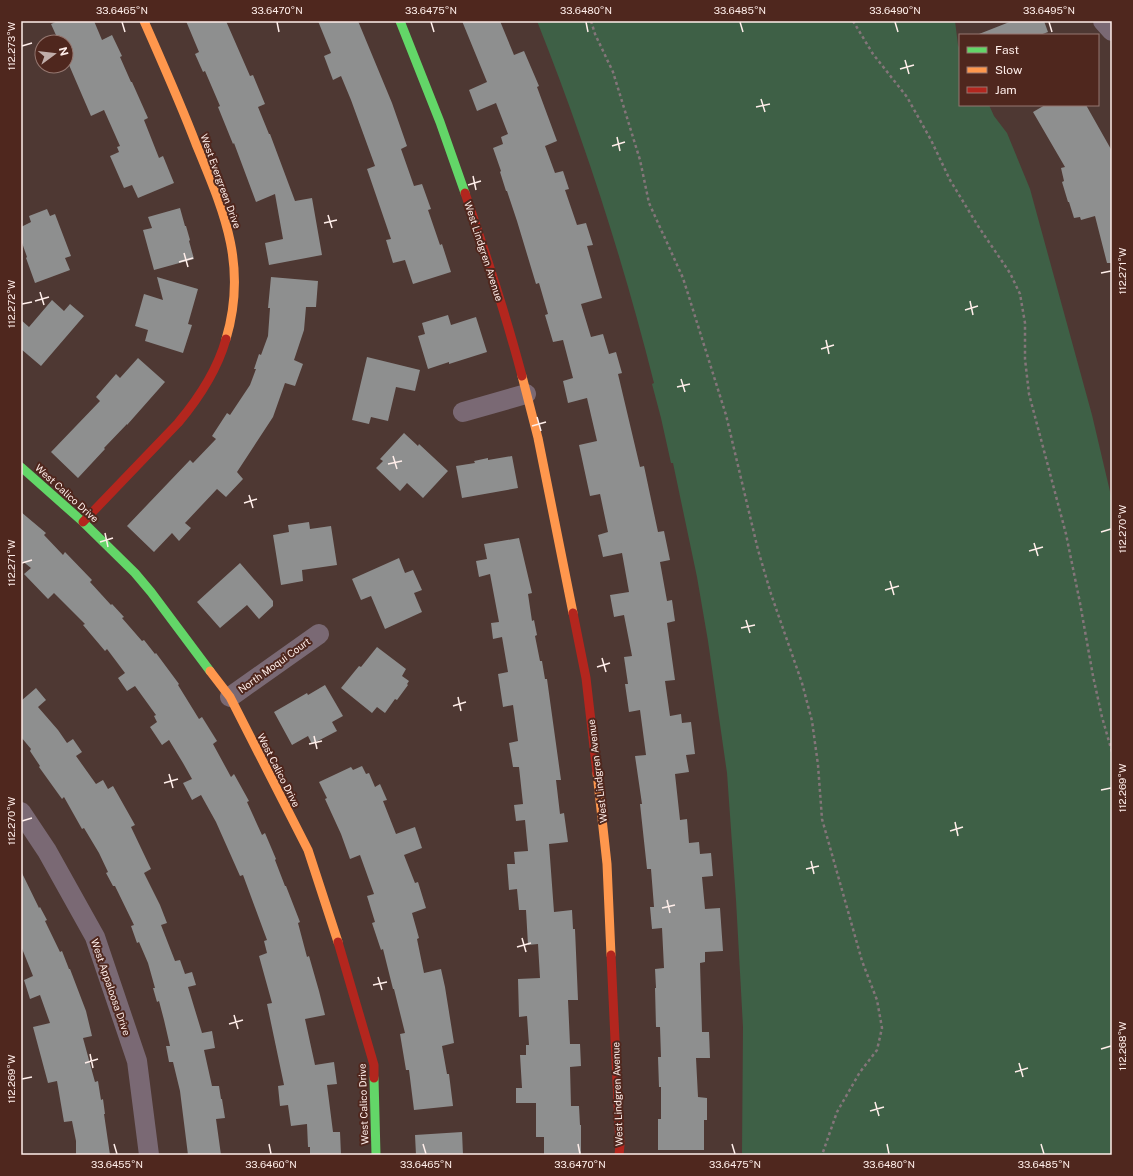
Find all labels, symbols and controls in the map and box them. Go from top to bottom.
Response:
text: 33.6465°N [96,4,148,16]
text: 33.6470°N [251,4,303,16]
text: 33.6475°N [405,4,457,16]
text: 33.6480°N [560,4,612,16]
text: 33.6485°N [714,4,766,16]
text: 33.6490°N [869,4,921,16]
text: 33.6495°N [1023,4,1075,16]
text: 112.273°W [5,21,17,70]
north arrow [34,34,74,74]
legend [959,34,1099,106]
text: Fast [995,43,1020,57]
text: N [57,46,71,57]
text: Slow [995,63,1023,77]
text: Jam [995,83,1017,97]
street label: West Evergreen Drive [198,132,244,230]
street label: West Lindgren Avenue [462,200,506,303]
text: 112.271°W [1116,247,1128,294]
text: 112.272°W [5,279,17,328]
street label: West Calico Drive [33,461,101,525]
text: 112.270°W [1116,504,1128,553]
text: 112.271°W [5,539,17,586]
street label: North Moqui Court [236,635,312,695]
street label: West Lindgren Avenue [585,718,609,823]
street label: West Calico Drive [255,731,303,809]
text: 112.269°W [1116,763,1128,813]
text: 112.270°W [5,796,17,845]
street label: West Appaloosa Drive [89,937,133,1037]
text: 112.268°W [1116,1021,1128,1071]
street label: West Lindgren Avenue [609,1041,625,1146]
text: 112.269°W [5,1054,17,1104]
street label: West Calico Drive [356,1063,370,1145]
text: 33.6455°N [91,1158,143,1170]
text: 33.6460°N [245,1158,297,1170]
text: 33.6465°N [400,1158,452,1170]
text: 33.6470°N [554,1158,606,1170]
text: 33.6475°N [709,1158,761,1170]
text: 33.6480°N [863,1158,915,1170]
text: 33.6485°N [1018,1158,1070,1170]

